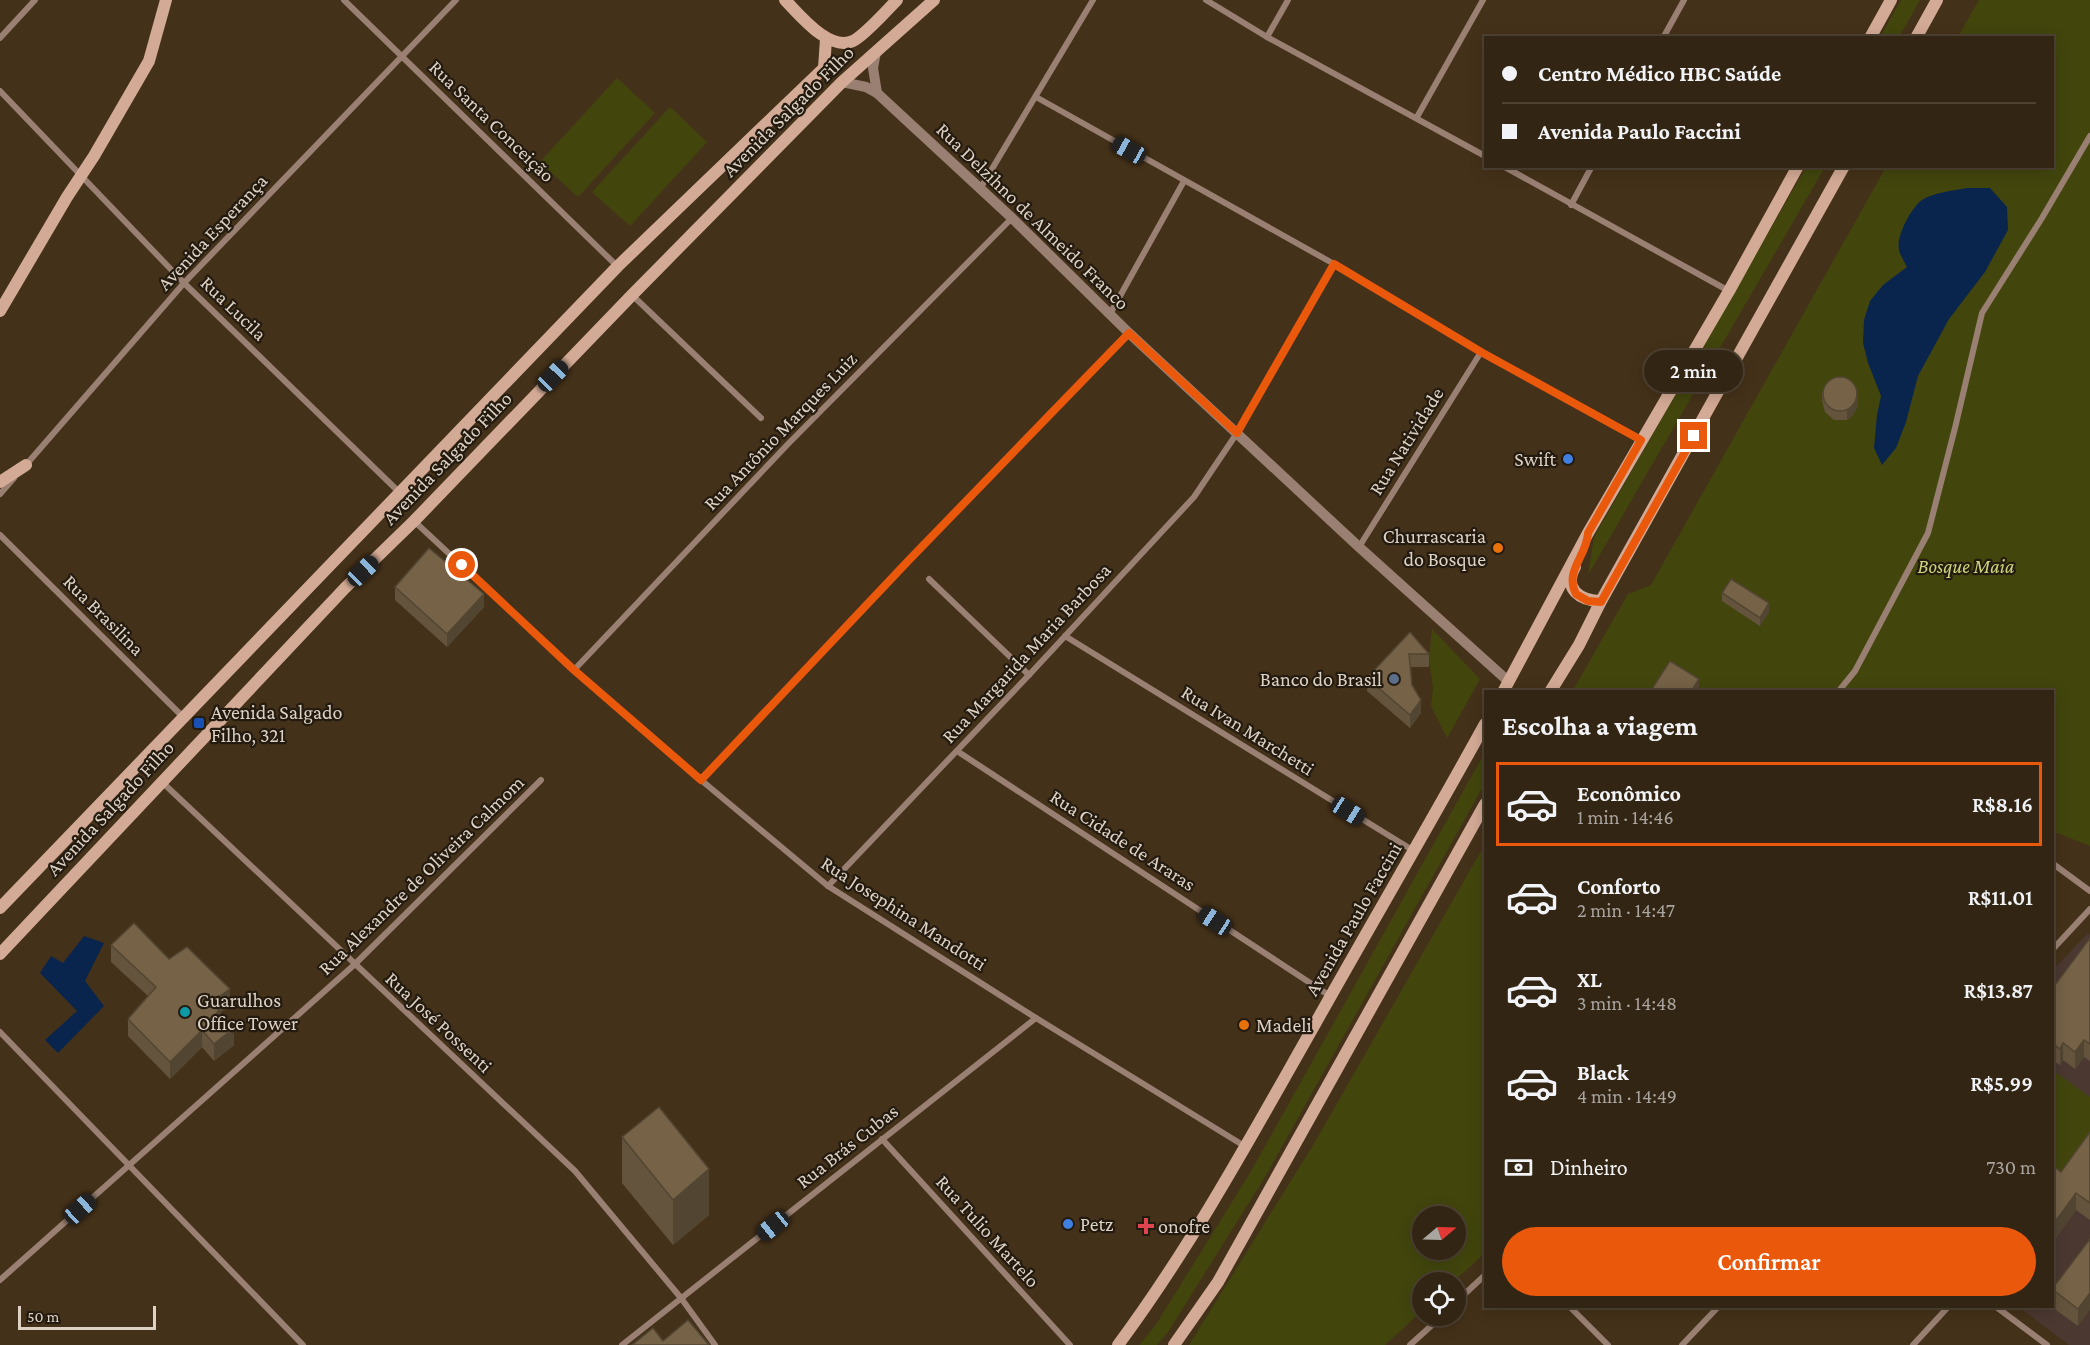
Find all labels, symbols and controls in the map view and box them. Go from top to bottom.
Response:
street label: Avenida Salgado Filho [718,41,859,182]
street label: Rua Santa Conceição [424,56,559,187]
text: Centro Médico HBC Saúde [1538,61,1781,86]
street label: Rua Delzihno de Almeido Franco [932,118,1134,314]
text: Avenida Paulo Faccini [1538,119,1741,144]
car [1109,133,1149,167]
street label: Avenida Esperança [153,169,272,295]
street label: Rua Lucila [197,271,271,345]
street label: Rua Antônio Marques Luiz [699,348,862,515]
callout: 2 min [1644,349,1744,391]
car [534,357,572,395]
text: 2 min [1670,360,1717,382]
street label: Rua Natividade [1364,383,1448,499]
street label: Avenida Salgado Filho [378,387,517,530]
route end [1680,422,1707,449]
place label: Swift [1514,448,1556,470]
marker: Swift [1561,452,1575,466]
place label: Churrascaria do Bosque [1383,525,1486,571]
marker: Churrascaria do Bosque [1491,541,1505,555]
route start [448,551,475,578]
car [344,552,382,590]
park label: Bosque Maia [1918,555,2014,578]
street label: Rua Margarida Maria Barbosa [937,559,1116,748]
street label: Rua Brasilina [59,570,149,660]
place label: Banco do Brasil [1260,668,1382,690]
marker: Banco do Brasil [1387,672,1401,686]
street label: Rua Ivan Marchetti [1178,680,1318,780]
place label: Avenida Salgado Filho, 321 [211,701,343,746]
text: Escolha a viagem [1502,711,1698,741]
marker: Avenida Salgado Filho, 321 [192,716,206,730]
street label: Avenida Salgado Filho [42,736,179,881]
street label: Rua Alexandre de Oliveira Calmom [314,771,528,979]
icon: car [1505,777,1559,831]
text: Econômico [1577,781,1681,806]
street label: Rua Cidade de Araras [1046,785,1200,895]
text: R$8.16 [1972,792,2033,817]
car [1328,794,1368,828]
text: 1 min · 14:46 [1577,806,1674,828]
street label: Avenida Paulo Faccini [1300,839,1406,999]
street label: Rua Josephina Mandotti [817,851,991,976]
icon: car [1505,870,1559,924]
text: Conforto [1577,874,1661,899]
text: R$11.01 [1968,885,2033,910]
text: 2 min · 14:47 [1577,899,1675,921]
car [1195,904,1235,938]
icon: car [1505,963,1559,1017]
street label: Rua José Possenti [381,967,497,1078]
text: XL [1577,967,1602,992]
text: R$13.87 [1964,978,2033,1003]
place label: Guarulhos Office Tower [197,989,298,1034]
text: 3 min · 14:48 [1577,992,1677,1014]
marker: Guarulhos Office Tower [178,1005,192,1019]
place label: Madeli [1256,1014,1312,1036]
marker: Madeli [1237,1018,1251,1032]
icon: car [1505,1056,1559,1110]
text: Black [1577,1060,1629,1085]
text: R$5.99 [1970,1071,2033,1096]
text: 4 min · 14:49 [1577,1085,1677,1107]
street label: Rua Brás Cubas [792,1099,902,1192]
icon: cash [1502,1151,1535,1184]
text: Dinheiro [1550,1155,1628,1180]
text: 730 m [1986,1156,2036,1178]
street label: Rua Tulio Martelo [932,1170,1044,1292]
car [61,1190,99,1228]
north arrow [1412,1206,1466,1260]
map controls [1412,1206,1466,1326]
car [753,1208,793,1244]
place label: Petz [1080,1213,1113,1235]
place label: onofre [1158,1215,1210,1237]
marker: Petz [1061,1217,1075,1231]
marker: onofre [1139,1219,1153,1233]
button: Confirmar [1502,1227,2036,1296]
button: locate [1412,1272,1466,1326]
scale bar [18,1303,156,1330]
text: 50 m [27,1308,59,1325]

